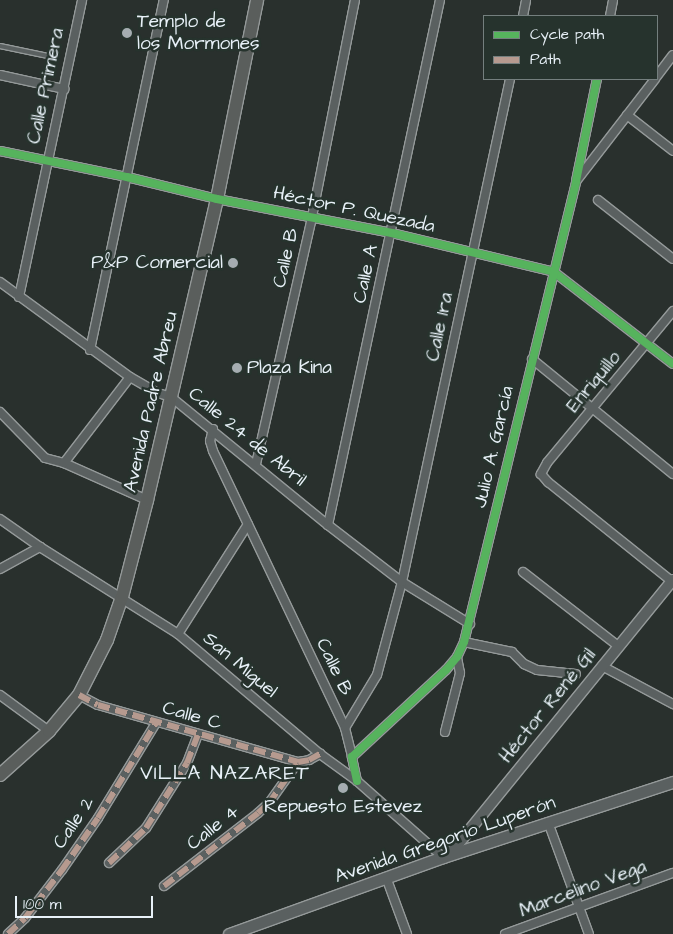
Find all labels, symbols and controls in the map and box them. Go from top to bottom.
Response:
place label: Templo de los Mormones [137,11,259,55]
legend [483,15,658,80]
text: Cycle path [530,24,604,45]
street label: Calle Primera [23,26,69,146]
marker: Templo de los Mormones [121,27,133,39]
text: Path [530,49,561,70]
street label: Héctor P. Quezada [271,182,437,238]
street label: Calle B [268,226,304,290]
street label: Calle A [349,243,383,305]
place label: P&P Comercial [91,252,223,274]
marker: P&P Comercial [227,257,239,269]
street label: Calle 1ra [422,291,458,363]
street label: Avenida Padre Abreu [119,309,183,495]
street label: Enriquillo [562,347,626,417]
place label: Plaza Kina [247,357,332,379]
marker: Plaza Kina [231,362,243,374]
street label: Calle 24 de Abril [183,382,311,492]
street label: Julio A. García [469,384,519,510]
street label: San Miguel [198,627,282,703]
street label: Calle B [311,635,357,699]
street label: Héctor René Gil [495,644,601,768]
street label: Calle C [160,697,224,735]
district label: VILLA NAZARET [139,761,311,785]
marker: Repuesto Estevez [337,782,349,794]
street label: Avenida Gregorio Luperón [332,791,558,889]
street label: Calle 2 [48,793,100,853]
place label: Repuesto Estevez [264,796,422,818]
street label: Calle 4 [182,801,244,855]
street label: Marcelino Vega [516,855,650,923]
scale bar [18,886,155,918]
text: 100 m [23,894,62,915]

